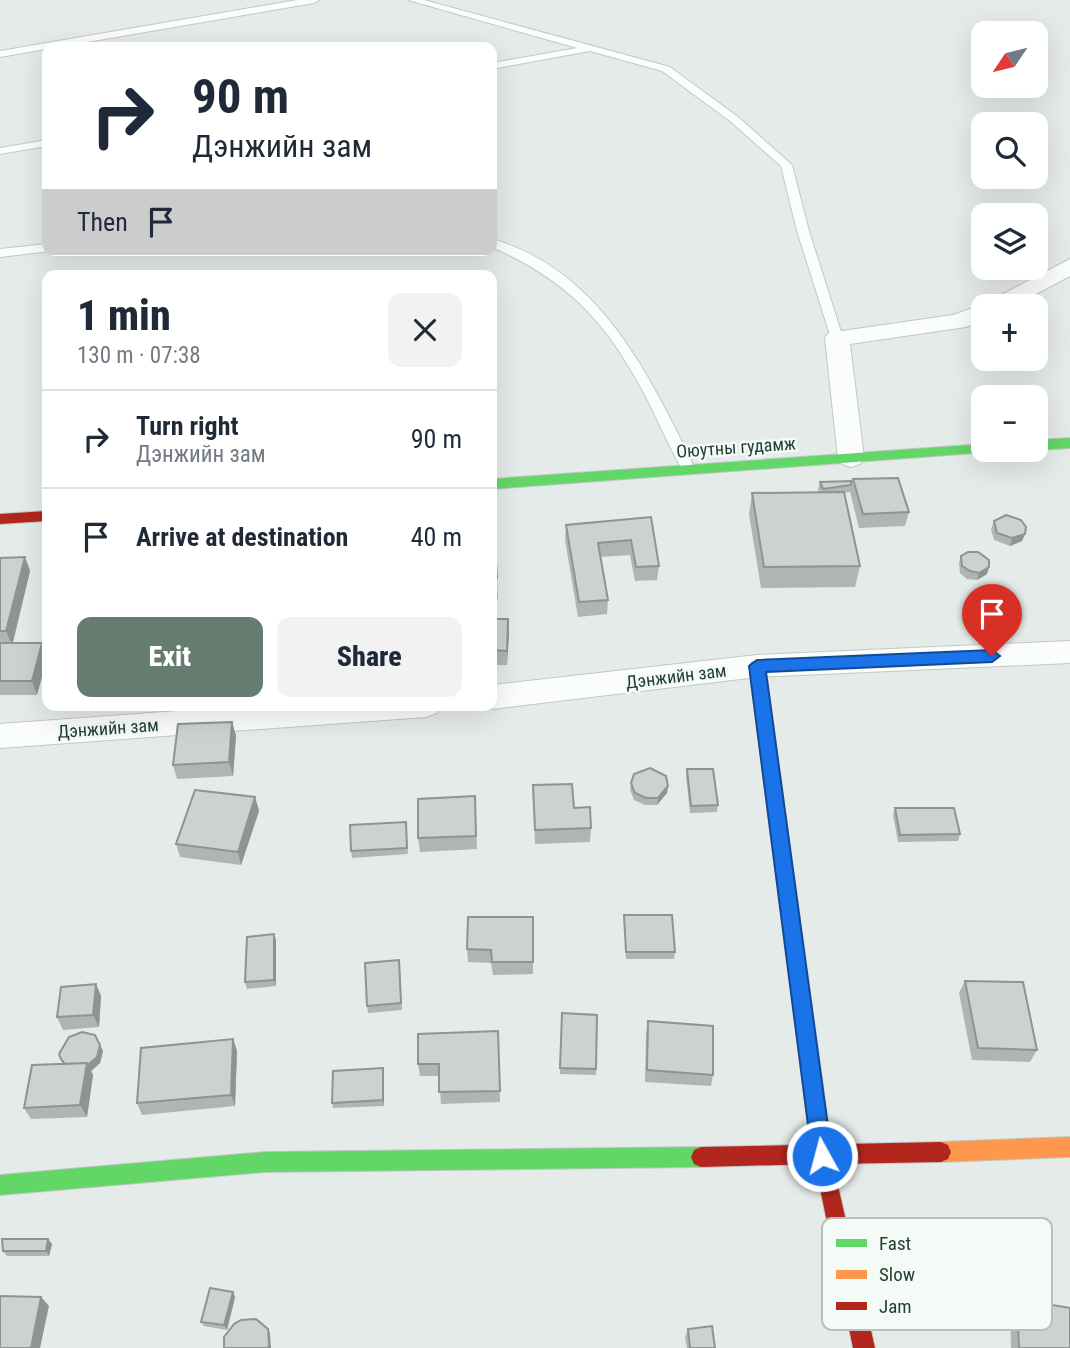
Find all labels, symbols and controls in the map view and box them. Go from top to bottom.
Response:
north arrow [971,21,1048,98]
map controls [971,21,1048,462]
text: 90 m [192,68,289,125]
icon: right [77,70,168,161]
button: search [971,112,1048,189]
text: Дэнжийн зам [192,127,372,165]
icon: arrive [142,203,180,241]
button: layers [971,203,1048,280]
text: Then [77,207,128,237]
text: 1 min [77,291,171,340]
button: close [388,293,462,367]
button: + [971,294,1048,371]
text: 130 m · 07:38 [77,342,201,369]
button: − [971,385,1048,462]
text: Turn right [136,411,238,441]
icon: right [77,420,115,458]
text: 90 m [411,424,462,454]
street label: Оюутны гудамж [676,432,796,462]
text: Дэнжийн зам [136,441,266,468]
icon: arrive [77,518,115,556]
text: Arrive at destination [136,522,348,552]
text: 40 m [411,522,462,552]
pin [962,584,1022,656]
icon: arrive [973,595,1011,633]
button: Exit [77,617,263,697]
button: Share [277,617,462,697]
street label: Дэнжийн зам [624,659,728,693]
street label: Дэнжийн зам [57,714,159,742]
position arrow [785,1119,859,1193]
legend [822,1218,1052,1330]
text: Fast [879,1232,911,1255]
text: Slow [879,1263,915,1286]
text: Jam [879,1295,912,1318]

